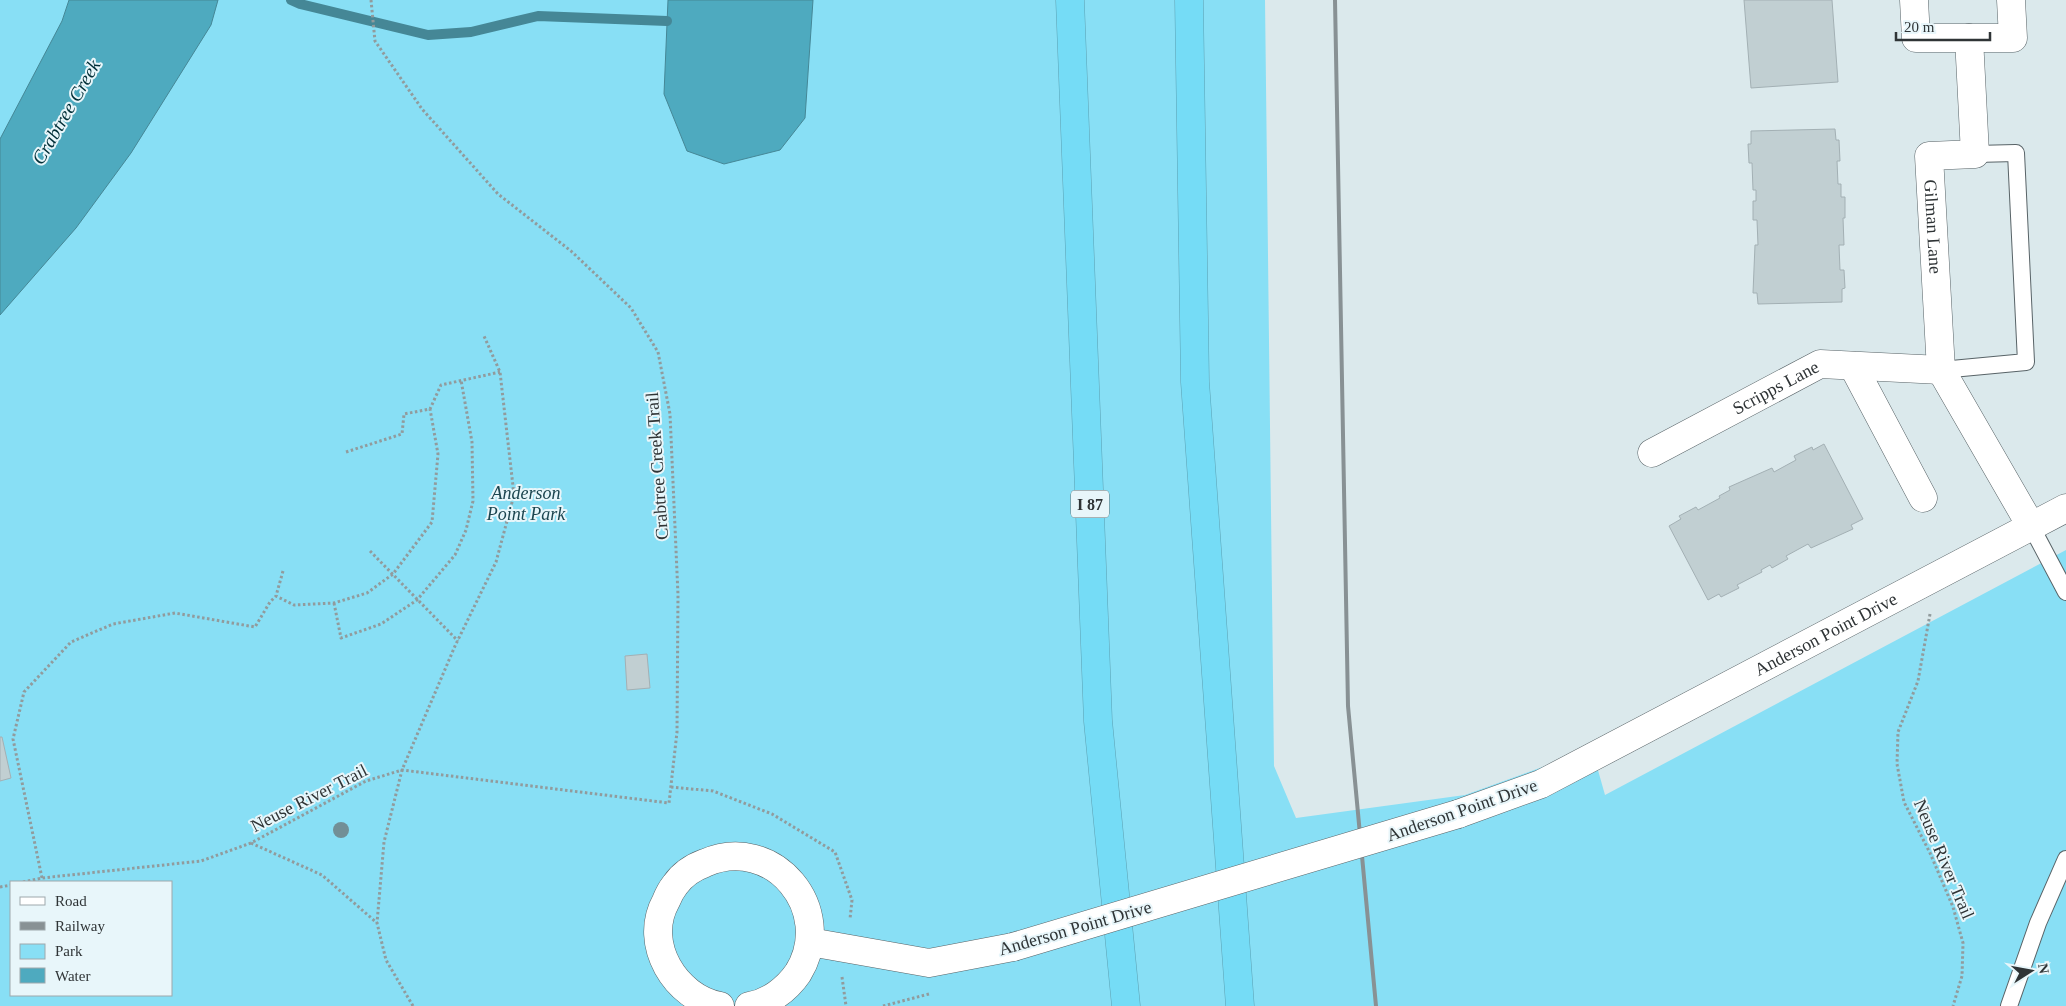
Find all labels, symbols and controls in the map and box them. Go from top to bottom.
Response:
scale bar [1896,10,1990,42]
text: 20 m [1904,19,1935,35]
water label: Crabtree Creek [28,55,105,168]
street label: Gilman Lane [1920,179,1946,274]
street label: Scripps Lane [1729,356,1822,418]
street label: Crabtree Creek Trail [642,391,672,541]
park label: Anderson Point Park [486,483,566,524]
road number: I 87 [1071,490,1109,518]
street label: Anderson Point Drive [1751,589,1900,680]
street label: Neuse River Trail [247,760,371,836]
street label: Anderson Point Drive [1384,775,1540,845]
street label: Neuse River Trail [1910,796,1978,922]
legend [10,881,172,996]
text: Road [55,893,87,909]
street label: Anderson Point Drive [996,897,1154,959]
text: Railway [55,918,105,934]
text: Park [55,943,83,959]
north arrow [2006,946,2056,996]
text: N [2035,962,2052,975]
text: Water [55,968,90,984]

